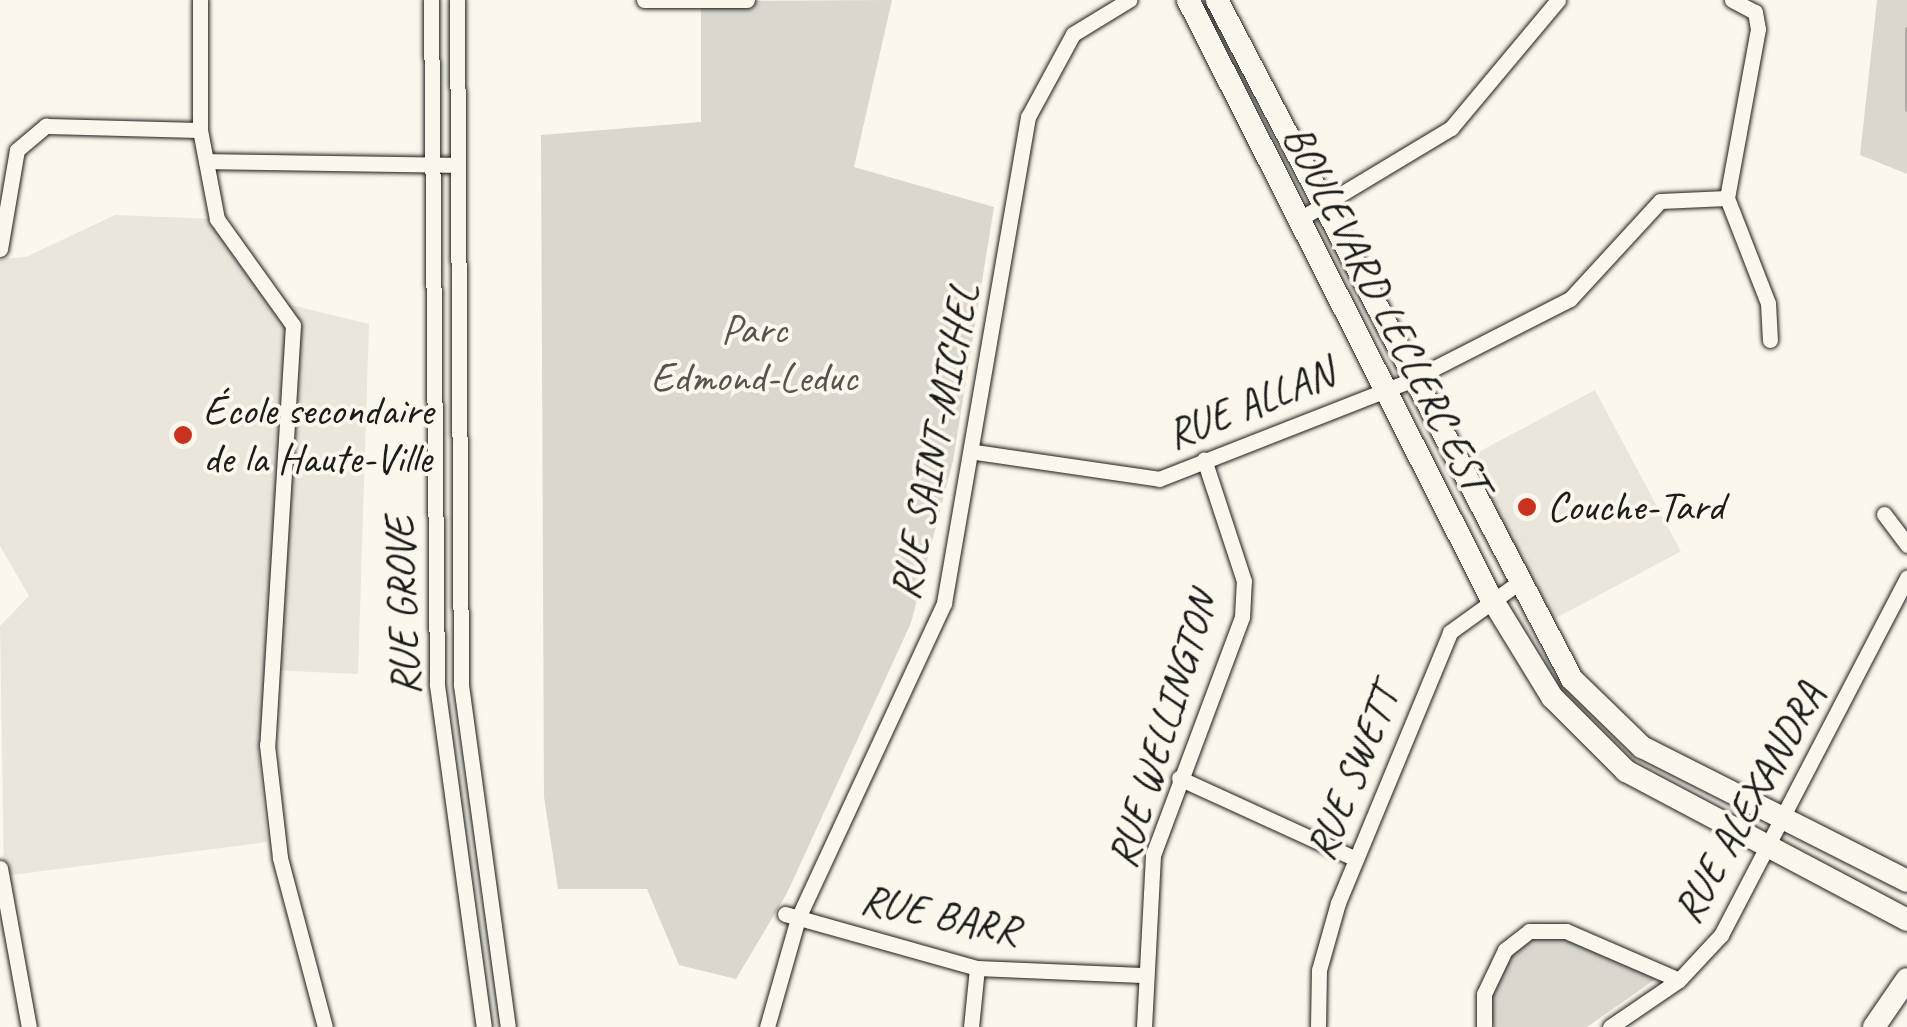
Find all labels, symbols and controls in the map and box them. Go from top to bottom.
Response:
street label: BOULEVARD LECLERC EST [1271,115,1501,503]
street label: RUE SAINT-MICHEL [880,279,990,605]
park label: Parc Edmond-Leduc [651,305,857,404]
street label: RUE ALLAN [1160,348,1340,460]
place label: École secondaire de la Haute-Ville [203,386,434,484]
marker: École secondaire de la Haute-Ville [172,424,194,446]
place label: Couche-Tard [1547,482,1724,532]
marker: Couche-Tard [1516,496,1538,518]
street label: RUE GROVE [375,515,431,697]
street label: RUE WELLINGTON [1097,584,1229,876]
street label: RUE ALEXANDRA [1663,675,1835,931]
street label: RUE SWETT [1295,677,1411,869]
street label: RUE BARR [857,874,1023,956]

